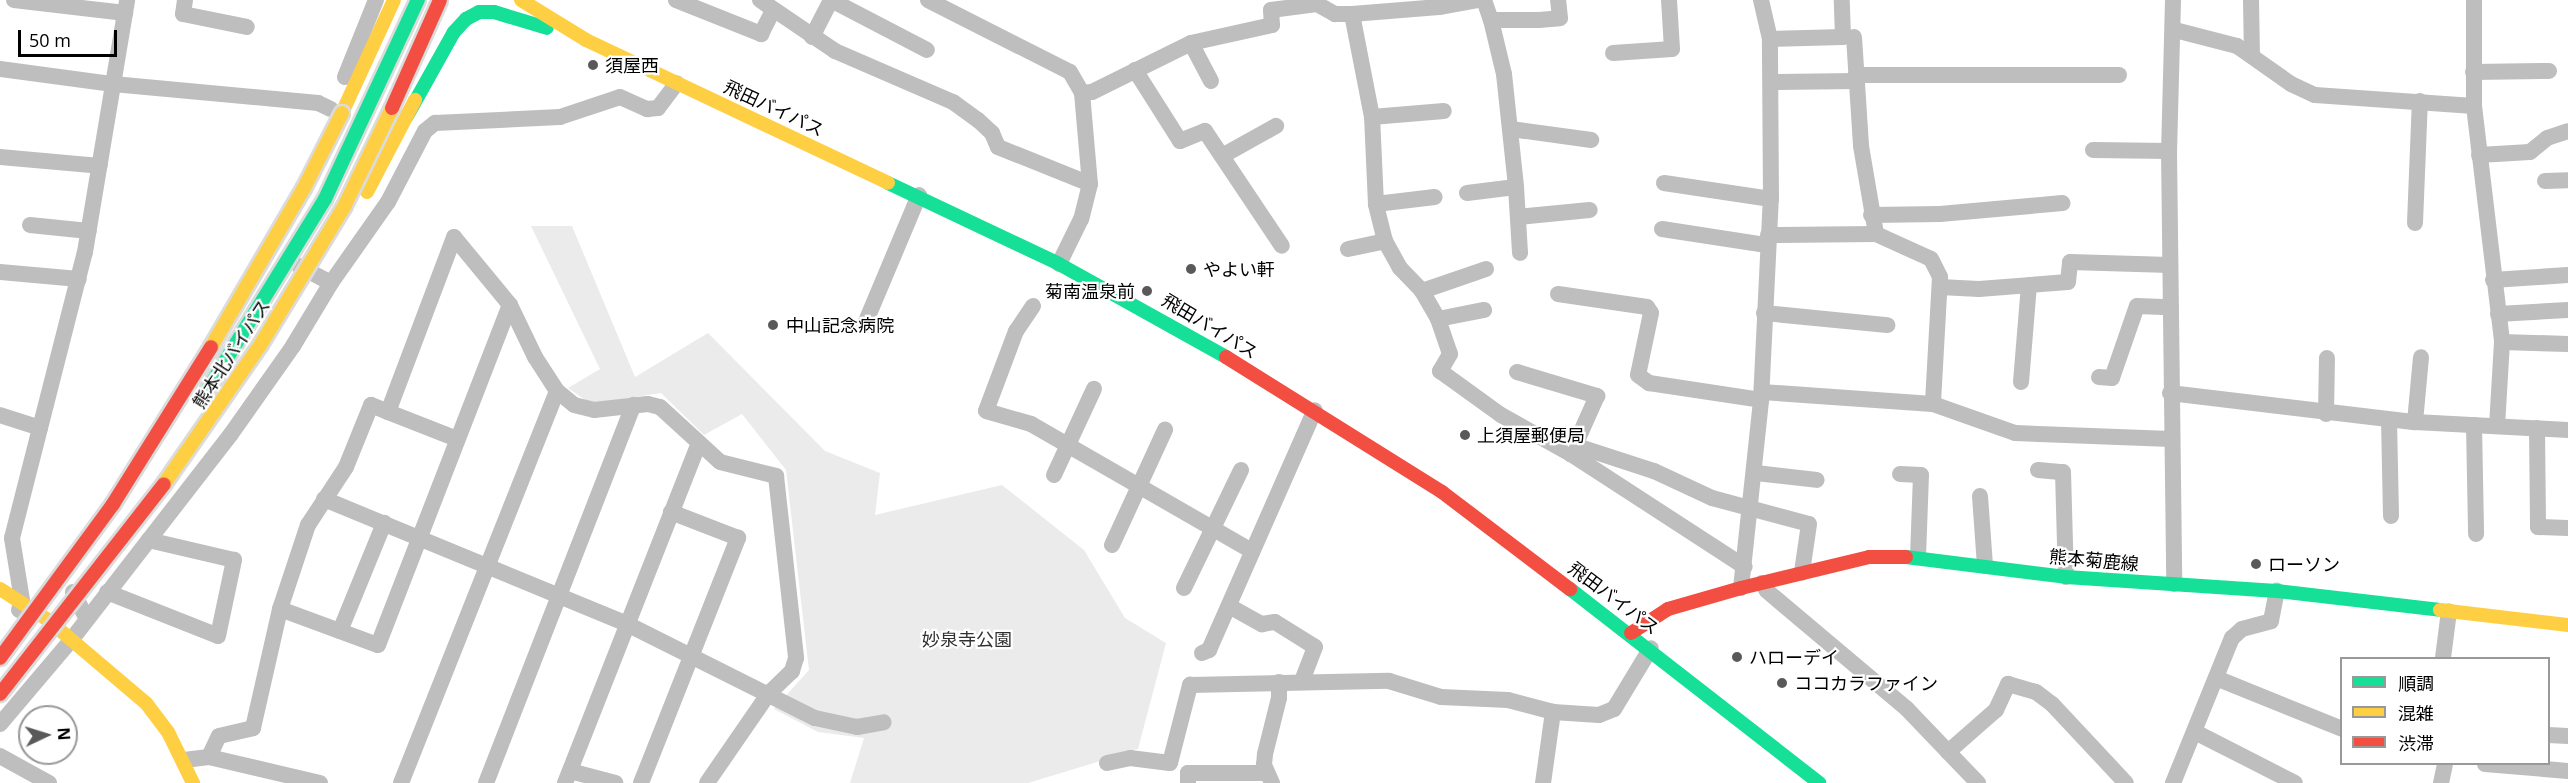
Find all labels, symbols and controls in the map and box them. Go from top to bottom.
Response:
scale bar [21,18,120,56]
text: 50 m [29,28,71,52]
place label: 須屋西 [605,54,659,76]
marker: 須屋西 [586,58,600,72]
street label: 飛田バイパス [720,75,828,141]
place label: やよい軒 [1203,258,1275,280]
marker: やよい軒 [1184,262,1198,276]
place label: 菊南温泉前 [1045,280,1135,302]
marker: 菊南温泉前 [1140,284,1154,298]
street label: 飛田バイパス [1158,289,1262,363]
street label: 熊本北バイパス [188,295,274,413]
place label: 中山記念病院 [786,314,894,336]
marker: 中山記念病院 [764,316,782,334]
place label: 上須屋郵便局 [1477,424,1585,446]
marker: 上須屋郵便局 [1458,428,1472,442]
street label: 熊本菊鹿線 [2048,545,2140,575]
place label: ローソン [2268,553,2340,575]
street label: 飛田バイパス [1564,557,1664,639]
marker: ローソン [2249,557,2263,571]
park label: 妙泉寺公園 [922,628,1012,650]
place label: ハローデイ [1749,646,1839,668]
marker: ハローデイ [1730,650,1744,664]
legend [2340,657,2550,765]
text: 順調 [2398,671,2434,695]
place label: ココカラファイン [1794,672,1938,694]
marker: ココカラファイン [1775,676,1789,690]
text: 混雑 [2398,701,2434,725]
north arrow [18,705,78,765]
text: N [53,727,75,741]
text: 渋滞 [2398,731,2434,755]

